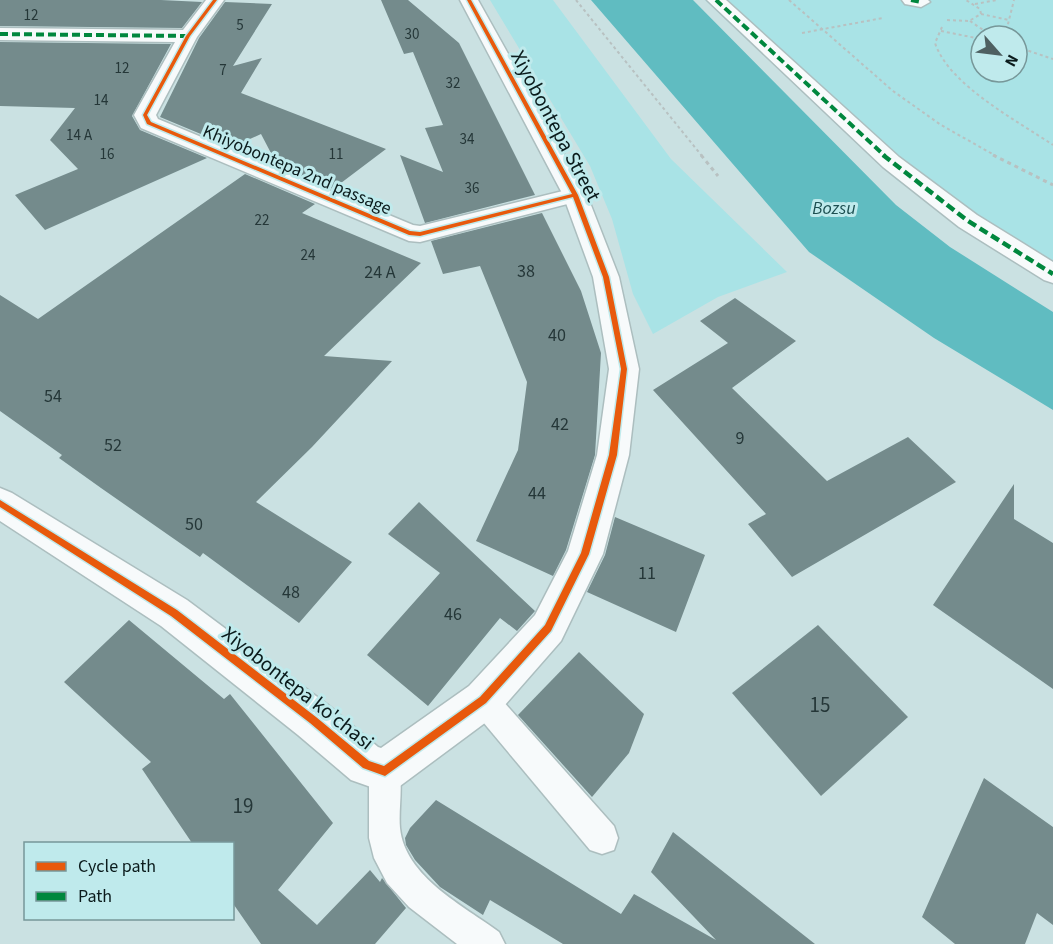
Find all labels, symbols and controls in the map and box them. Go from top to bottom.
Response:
house number: 12 [24,5,38,26]
house number: 5 [236,15,244,36]
house number: 30 [405,24,419,45]
north arrow [969,24,1029,84]
street label: Xiyobontepa Street [503,45,609,207]
text: N [999,51,1024,70]
house number: 12 [115,58,129,79]
house number: 7 [219,60,227,81]
house number: 32 [446,73,460,94]
house number: 14 [94,90,109,111]
street label: Khiyobontepa 2nd passage [199,119,395,221]
house number: 14 A [66,125,93,146]
house number: 34 [460,129,475,150]
house number: 16 [100,144,114,165]
house number: 11 [329,144,343,165]
house number: 36 [465,178,479,199]
water label: Bozsu [812,196,856,221]
house number: 22 [255,210,269,231]
house number: 24 [301,245,316,266]
house number: 38 [517,259,535,284]
house number: 24 A [364,260,396,285]
house number: 40 [548,323,566,348]
house number: 54 [44,384,62,409]
house number: 42 [551,412,569,437]
house number: 9 [736,426,745,451]
house number: 52 [104,433,122,458]
house number: 44 [528,481,546,506]
house number: 50 [185,512,203,537]
house number: 11 [638,561,656,586]
house number: 48 [282,580,300,605]
house number: 46 [444,602,462,627]
street label: Xiyobontepa ko'chasi [216,619,380,757]
house number: 15 [810,690,830,720]
house number: 19 [233,791,253,821]
legend [24,842,234,920]
text: Cycle path [78,854,156,879]
text: Path [78,884,112,909]

